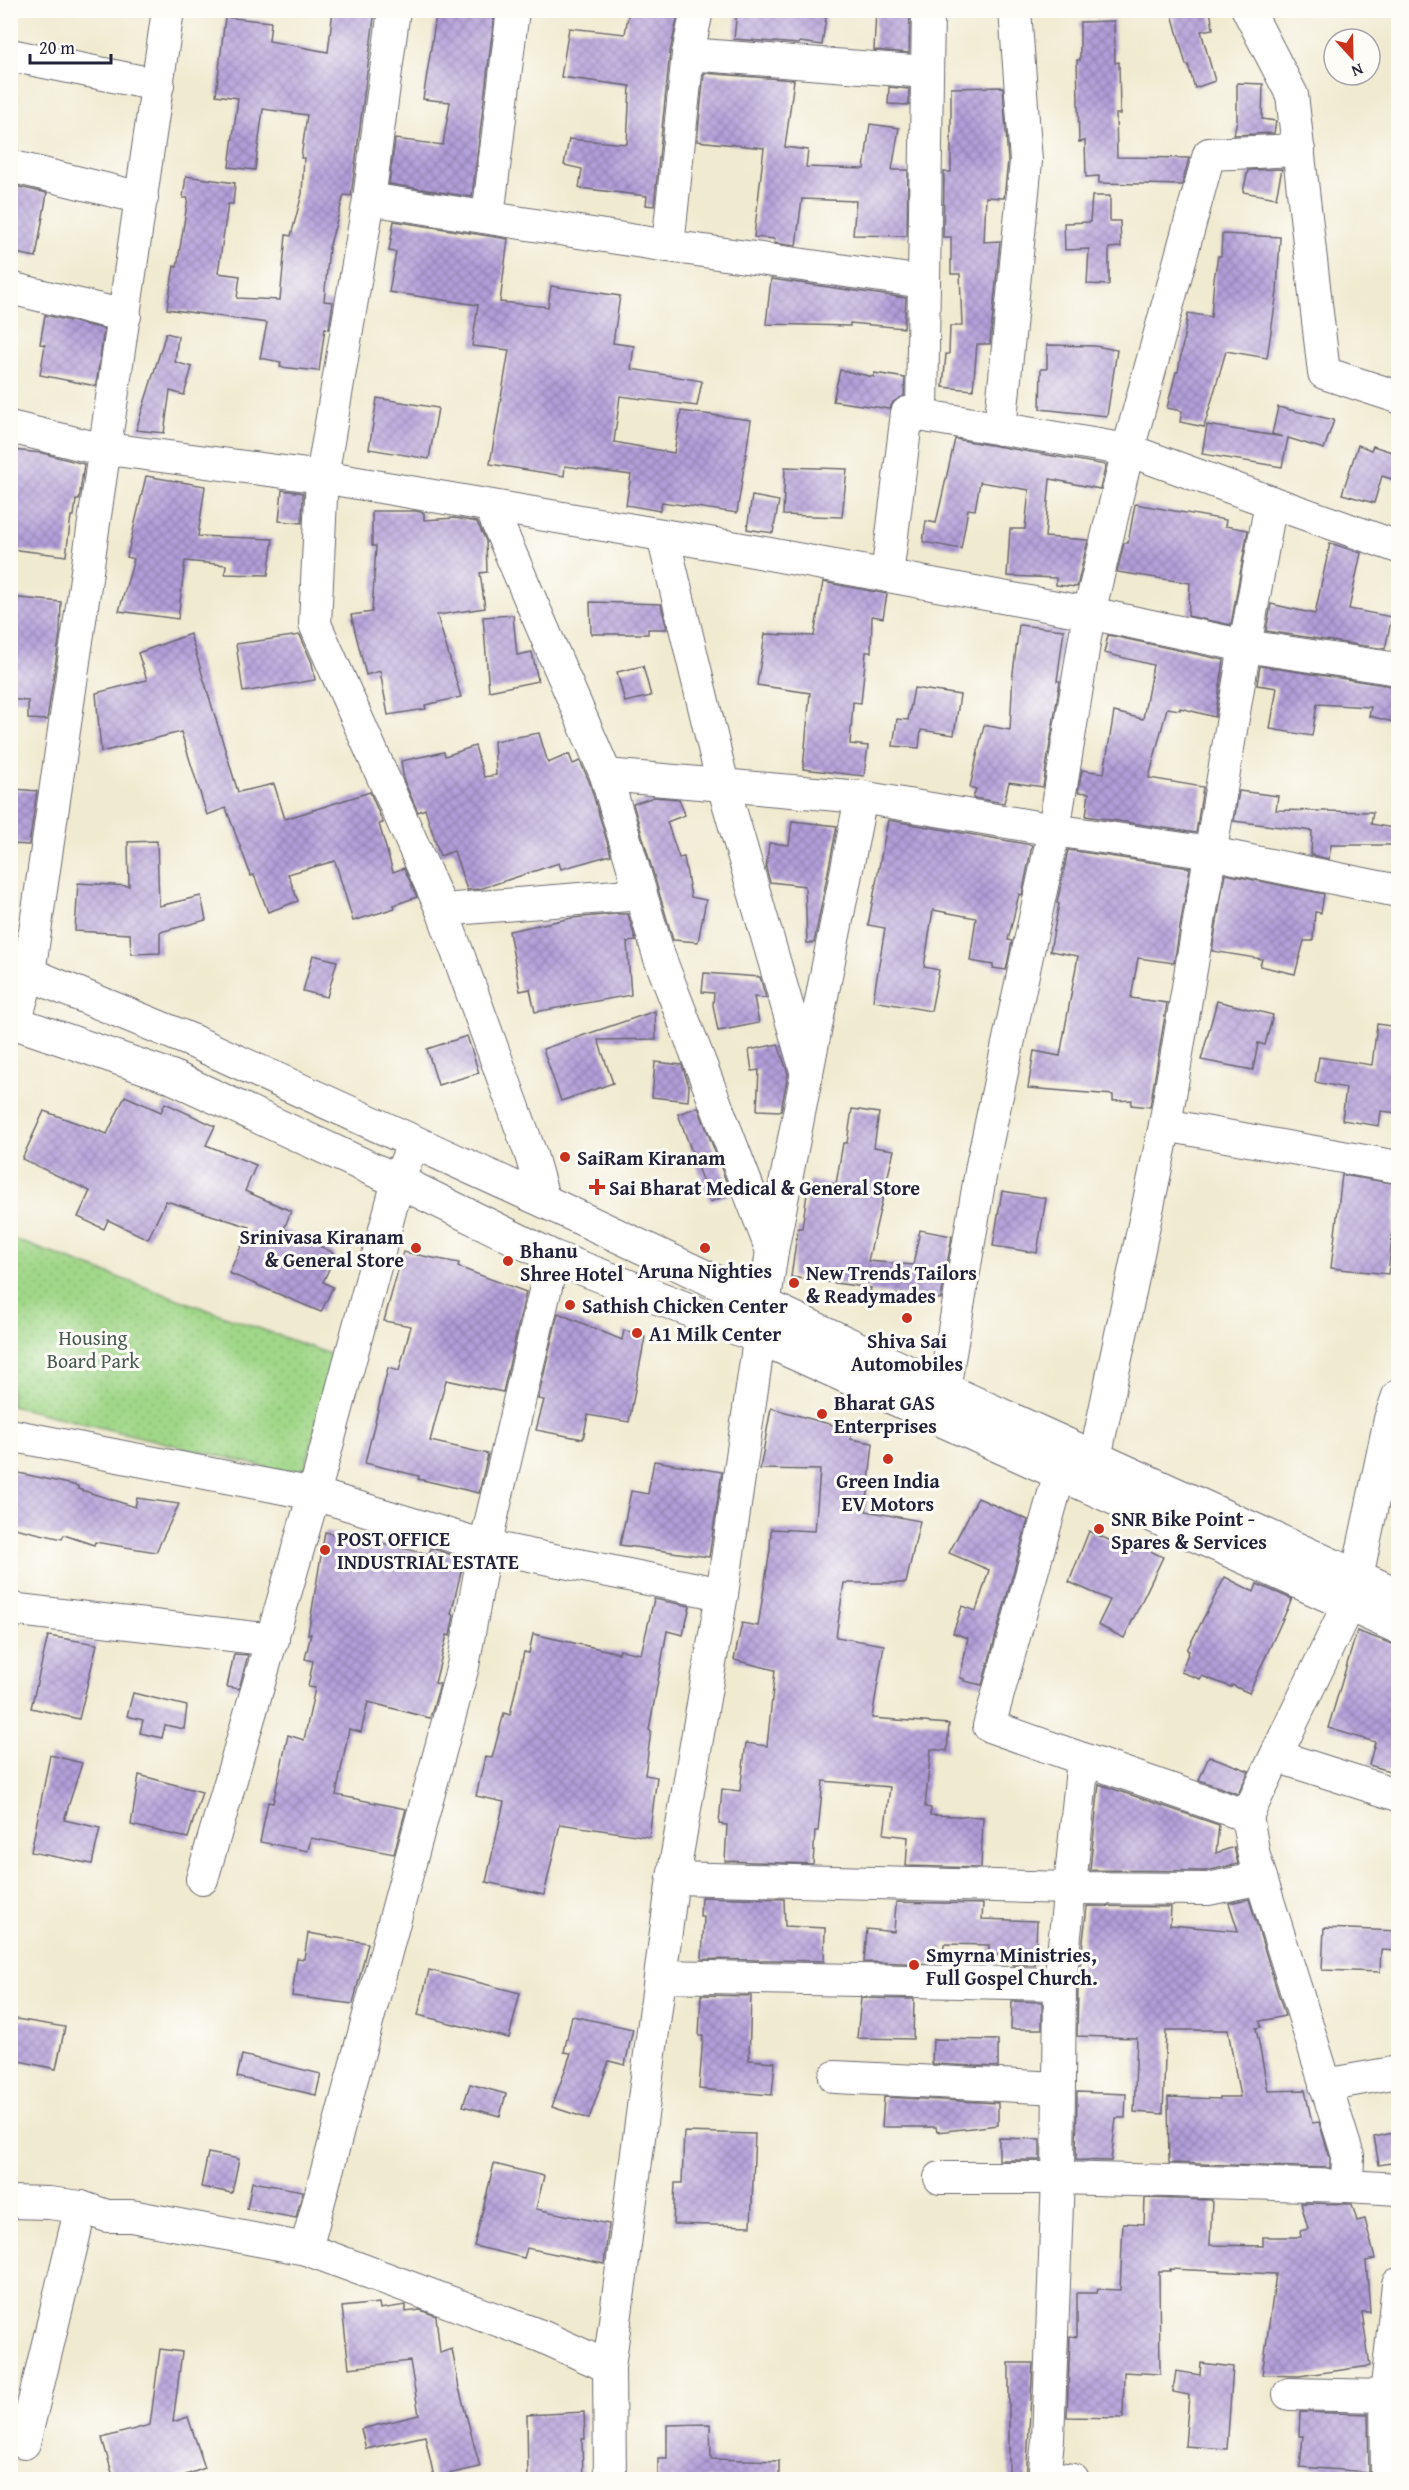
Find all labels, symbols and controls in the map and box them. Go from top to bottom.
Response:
scale bar [30,27,111,65]
north arrow [1322,27,1382,87]
text: 20 m [39,34,75,61]
text: N [1348,58,1367,84]
place label: SaiRam Kiranam [577,1143,725,1172]
marker: SaiRam Kiranam [558,1150,572,1164]
place label: Sai Bharat Medical & General Store [609,1173,920,1202]
marker: Sai Bharat Medical & General Store [590,1180,604,1194]
place label: Srinivasa Kiranam & General Store [239,1222,404,1274]
place label: Bhanu Shree Hotel [520,1236,623,1288]
marker: Srinivasa Kiranam & General Store [409,1241,423,1255]
marker: Aruna Nighties [698,1241,712,1255]
marker: Bhanu Shree Hotel [501,1254,515,1268]
place label: Aruna Nighties [638,1256,772,1285]
place label: New Trends Tailors & Readymades [806,1258,977,1310]
marker: New Trends Tailors & Readymades [787,1276,801,1290]
place label: Sathish Chicken Center [582,1291,788,1320]
marker: Sathish Chicken Center [563,1298,577,1312]
marker: Shiva Sai Automobiles [900,1311,914,1325]
place label: A1 Milk Center [649,1319,781,1348]
park label: Housing Board Park [47,1323,140,1375]
marker: A1 Milk Center [630,1326,644,1340]
place label: Shiva Sai Automobiles [851,1326,963,1378]
place label: Bharat GAS Enterprises [834,1388,937,1440]
marker: Bharat GAS Enterprises [815,1407,829,1421]
marker: Green India EV Motors [881,1452,895,1466]
place label: Green India EV Motors [836,1466,940,1518]
place label: SNR Bike Point - Spares & Services [1111,1504,1267,1556]
marker: SNR Bike Point - Spares & Services [1092,1522,1106,1536]
place label: POST OFFICE INDUSTRIAL ESTATE [337,1524,519,1576]
marker: POST OFFICE INDUSTRIAL ESTATE [318,1543,332,1557]
place label: Smyrna Ministries, Full Gospel Church. [926,1940,1098,1992]
marker: Smyrna Ministries, Full Gospel Church. [907,1958,921,1972]

